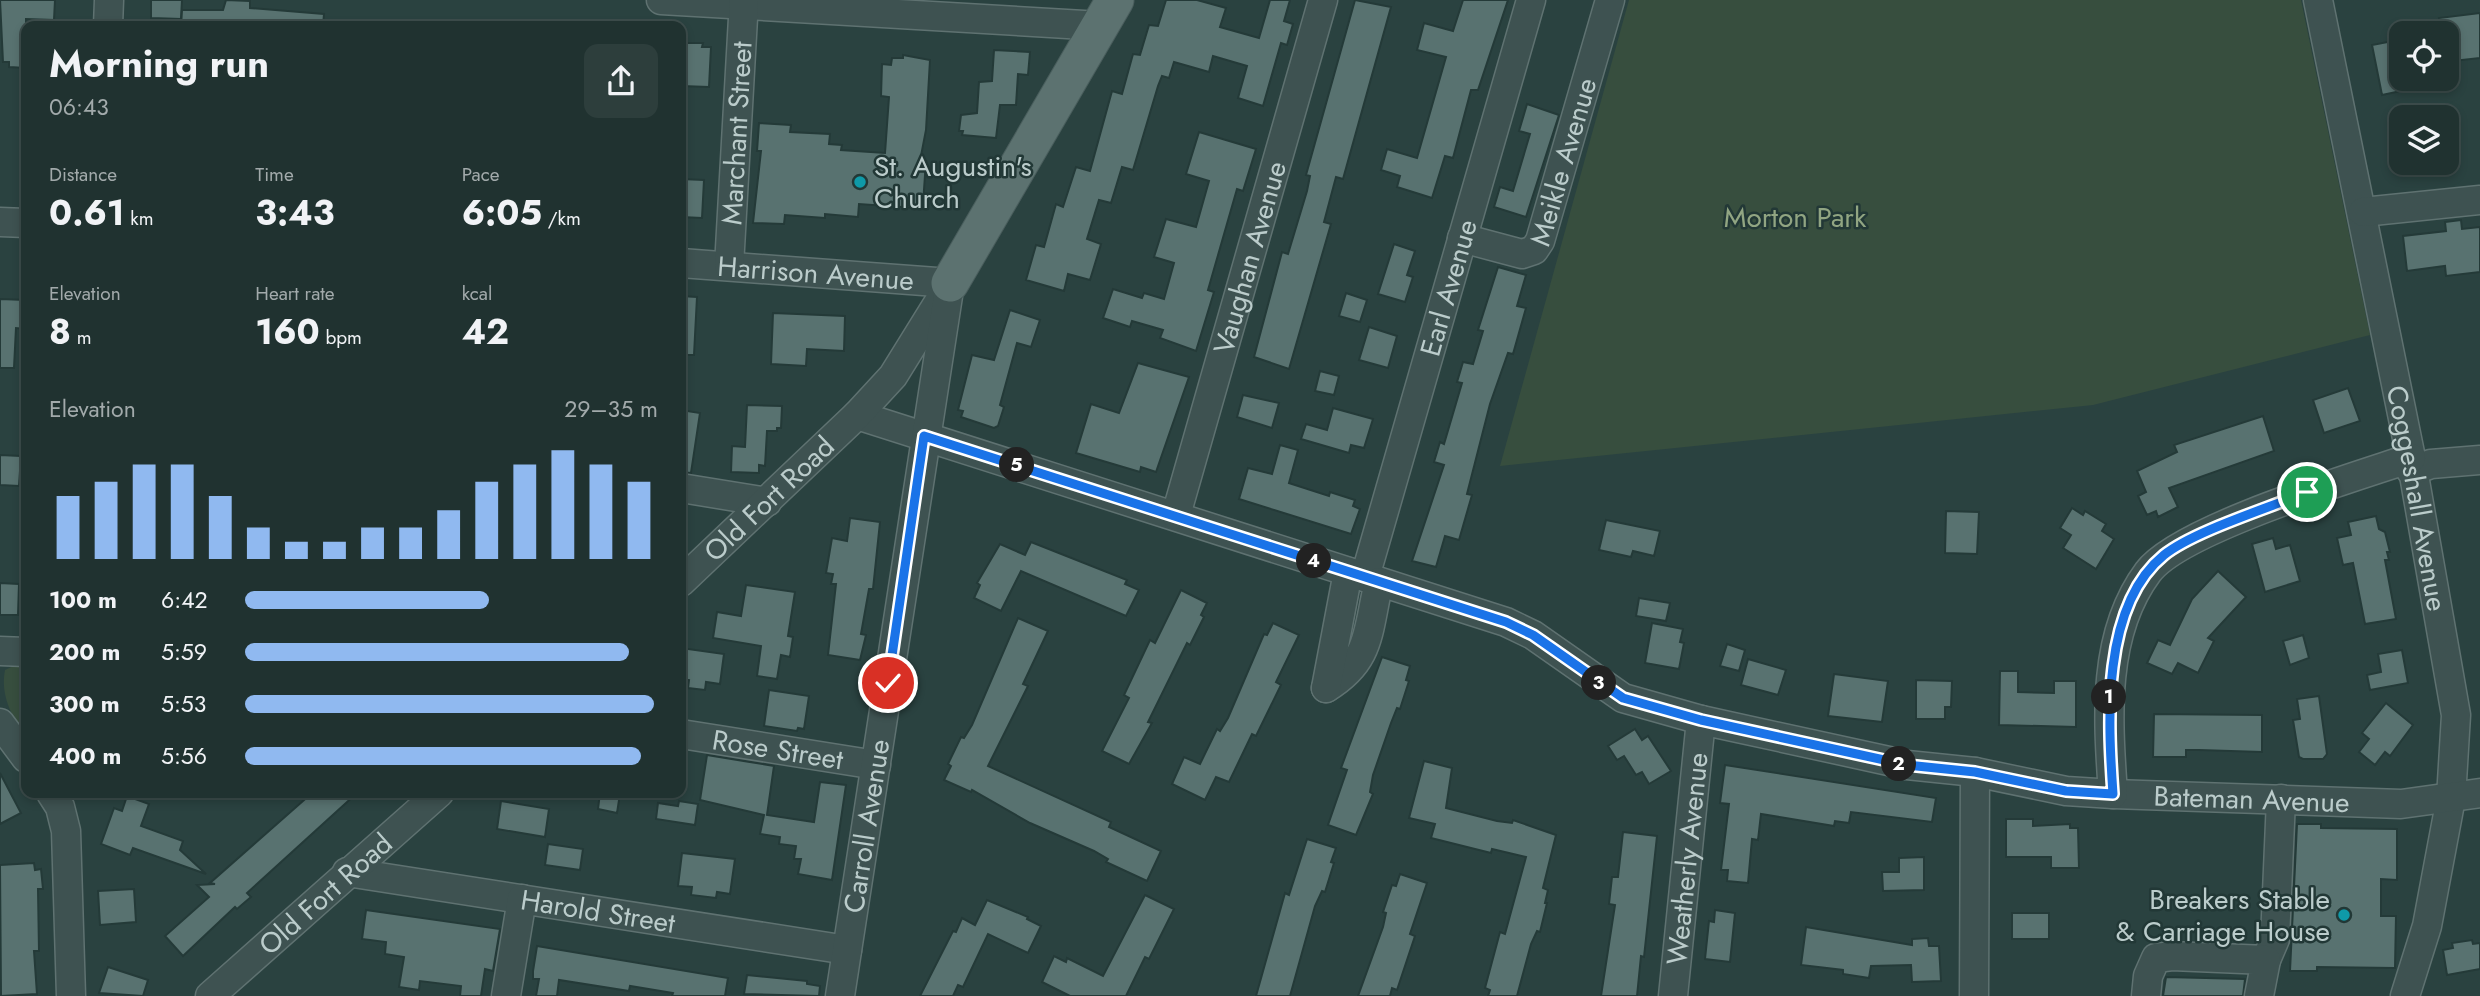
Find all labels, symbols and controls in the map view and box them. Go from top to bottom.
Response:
map controls [2389,21,2459,175]
button: locate [2389,21,2459,91]
text: Morning run [49,36,269,91]
street label: Marchant Street [711,40,762,226]
button: share [584,44,658,118]
street label: Meikle Avenue [1519,73,1607,251]
text: 06:43 [49,90,109,124]
button: layers [2389,105,2459,175]
place label: St. Augustin's Church [874,146,1032,219]
street label: Vaughan Avenue [1203,156,1296,358]
text: Distance [49,161,117,188]
text: Time [255,161,294,188]
text: Pace [462,161,500,188]
marker: St. Augustin's Church [852,174,868,190]
text: 0.61 [49,188,125,238]
text: 3:43 [255,188,335,238]
text: 6:05 [462,188,542,238]
park label: Morton Park [1724,197,1867,238]
text: km [125,205,154,232]
text: /km [542,205,581,232]
street label: Earl Avenue [1409,215,1487,361]
street label: Harrison Avenue [716,245,915,301]
text: Elevation [49,280,121,307]
text: Heart rate [255,280,335,307]
text: kcal [462,280,492,307]
text: 8 [49,307,71,357]
text: 160 [255,307,320,357]
text: 42 [462,307,509,357]
text: m [71,324,91,351]
text: bpm [320,324,362,351]
street label: Coggeshall Avenue [2376,382,2458,614]
text: Elevation [49,392,136,426]
text: 29–35 m [564,392,658,426]
street label: Old Fort Road [694,427,843,571]
pin: 5 [1000,448,1034,482]
text: 5 [1010,451,1023,478]
pin [2277,462,2337,522]
icon: arrive [2288,473,2326,511]
pin: 4 [1296,544,1332,578]
text: 4 [1307,547,1320,574]
text: 100 m [49,583,117,617]
text: 6:42 [161,583,208,617]
text: 200 m [49,635,120,669]
text: 5:59 [161,635,207,669]
pin [858,653,918,713]
icon: check [869,664,907,702]
pin: 3 [1582,666,1616,700]
text: 3 [1593,669,1604,696]
pin: 1 [2092,680,2126,714]
text: 1 [2104,683,2113,710]
text: 300 m [49,687,120,721]
text: 5:53 [161,687,206,721]
street label: Rose Street [709,719,846,780]
street label: Carroll Avenue [833,736,900,916]
text: 400 m [49,739,121,773]
text: 5:56 [161,739,207,773]
pin: 2 [1882,746,1916,782]
text: 2 [1892,750,1905,777]
street label: Weatherly Avenue [1656,751,1718,967]
street label: Bateman Avenue [2153,775,2350,823]
street label: Old Fort Road [249,823,401,964]
street label: Harold Street [518,879,678,943]
place label: Breakers Stable & Carriage House [2116,879,2330,952]
marker: Breakers Stable & Carriage House [2336,907,2352,923]

